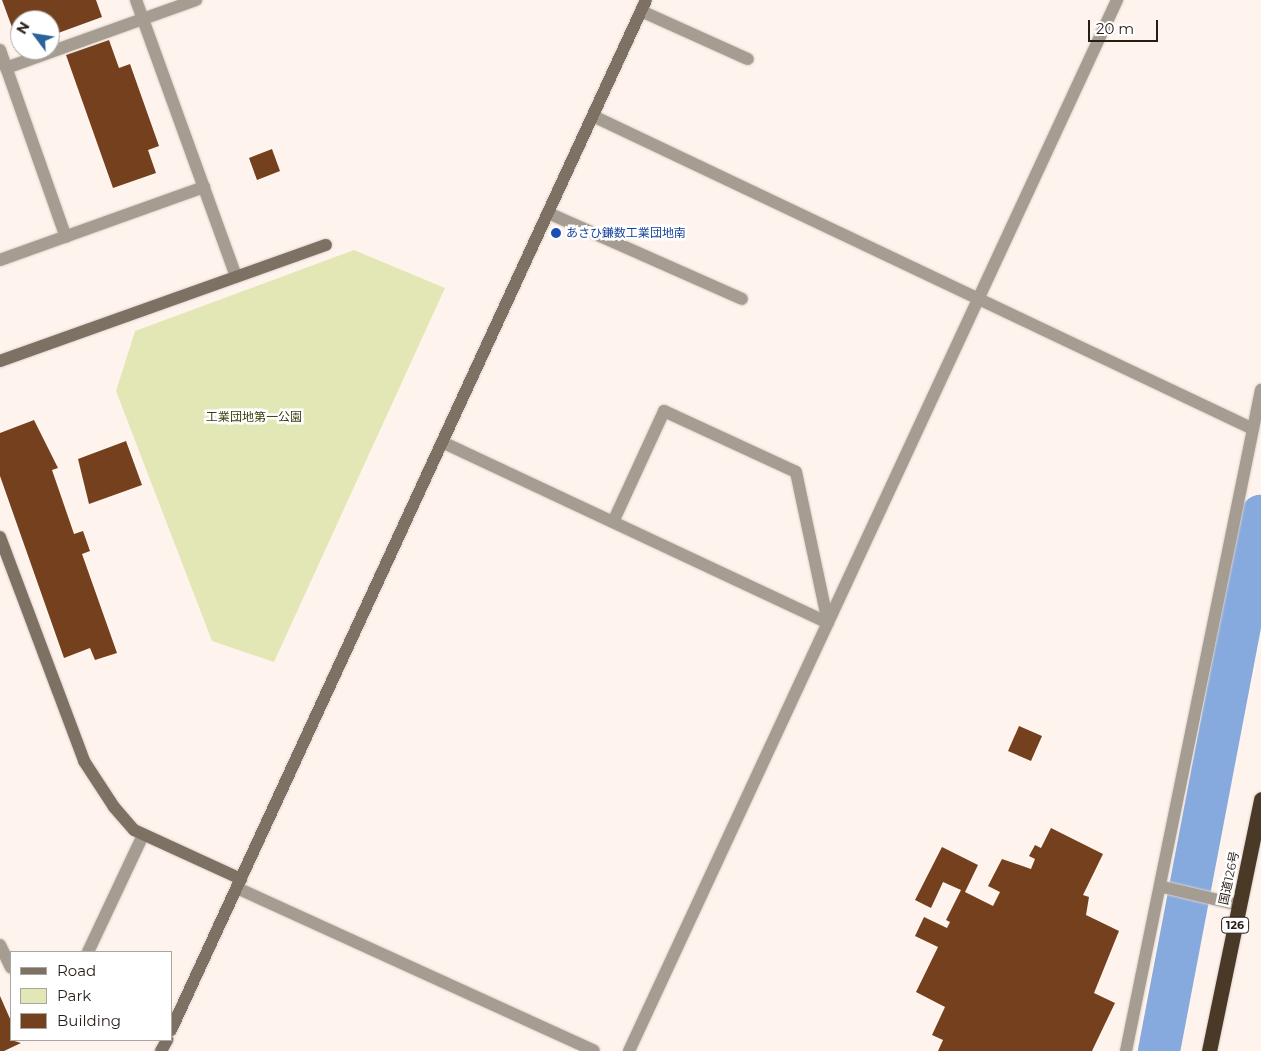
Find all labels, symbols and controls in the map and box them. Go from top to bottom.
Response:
north arrow [10,10,60,60]
scale bar [1091,10,1161,42]
text: N [12,18,34,37]
text: 20 m [1096,19,1134,38]
place label: あさひ鎌数工業団地南 [566,226,686,240]
marker: あさひ鎌数工業団地南 [550,227,562,239]
park label: 工業団地第一公園 [206,410,302,424]
street label: 国道126号 [1216,850,1242,906]
road number: 126 [1220,916,1250,934]
legend [10,951,172,1041]
text: Road [57,961,96,980]
text: Park [57,986,91,1005]
text: Building [57,1011,121,1030]

